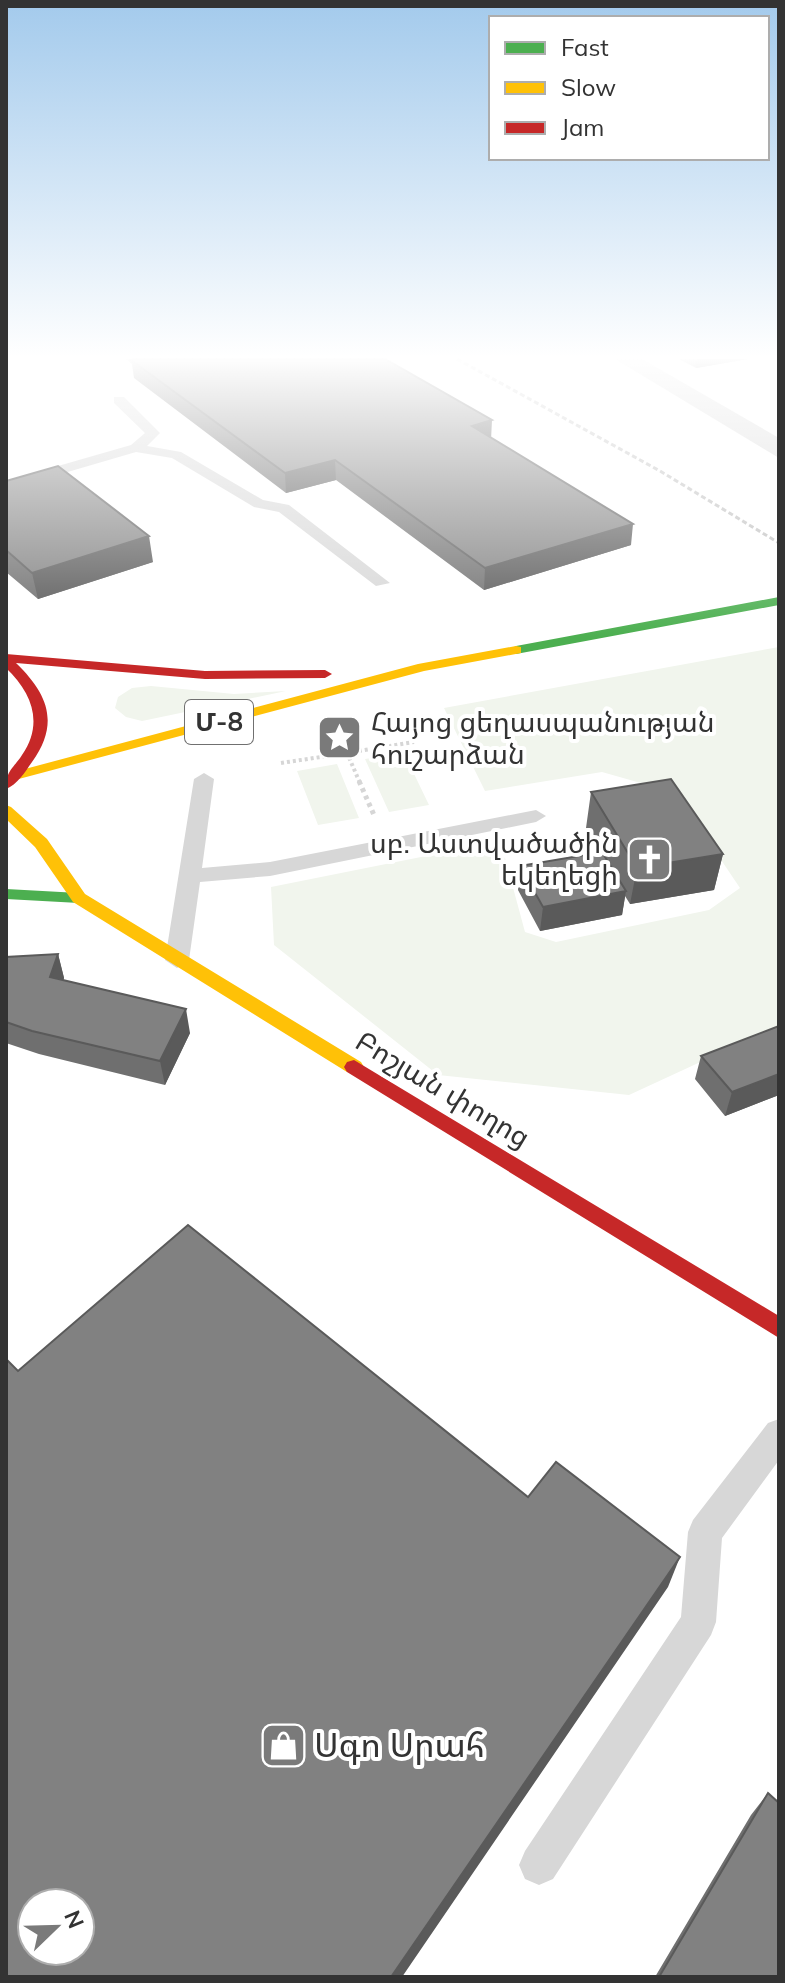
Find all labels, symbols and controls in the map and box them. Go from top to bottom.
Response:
legend [489,16,769,160]
text: Fast [561,32,609,62]
text: Slow [561,72,616,102]
text: Jam [561,112,604,142]
road number: Մ-8 [185,700,253,744]
place label: Հայոց ցեղասպանության հուշարձան [371,704,715,771]
place icon: Հայոց ցեղասպանության հուշարձան [316,714,364,762]
place label: սբ. Աստվածածին եկեղեցի [370,825,618,892]
church icon: սբ. Աստվածածին եկեղեցի [625,835,673,883]
street label: Բոշյան փողոց [350,1023,537,1154]
shop icon: Սգո Սրահ [259,1721,307,1769]
place label: Սգո Սրահ [314,1723,485,1766]
north arrow [16,1887,96,1967]
text: N [58,1906,91,1932]

